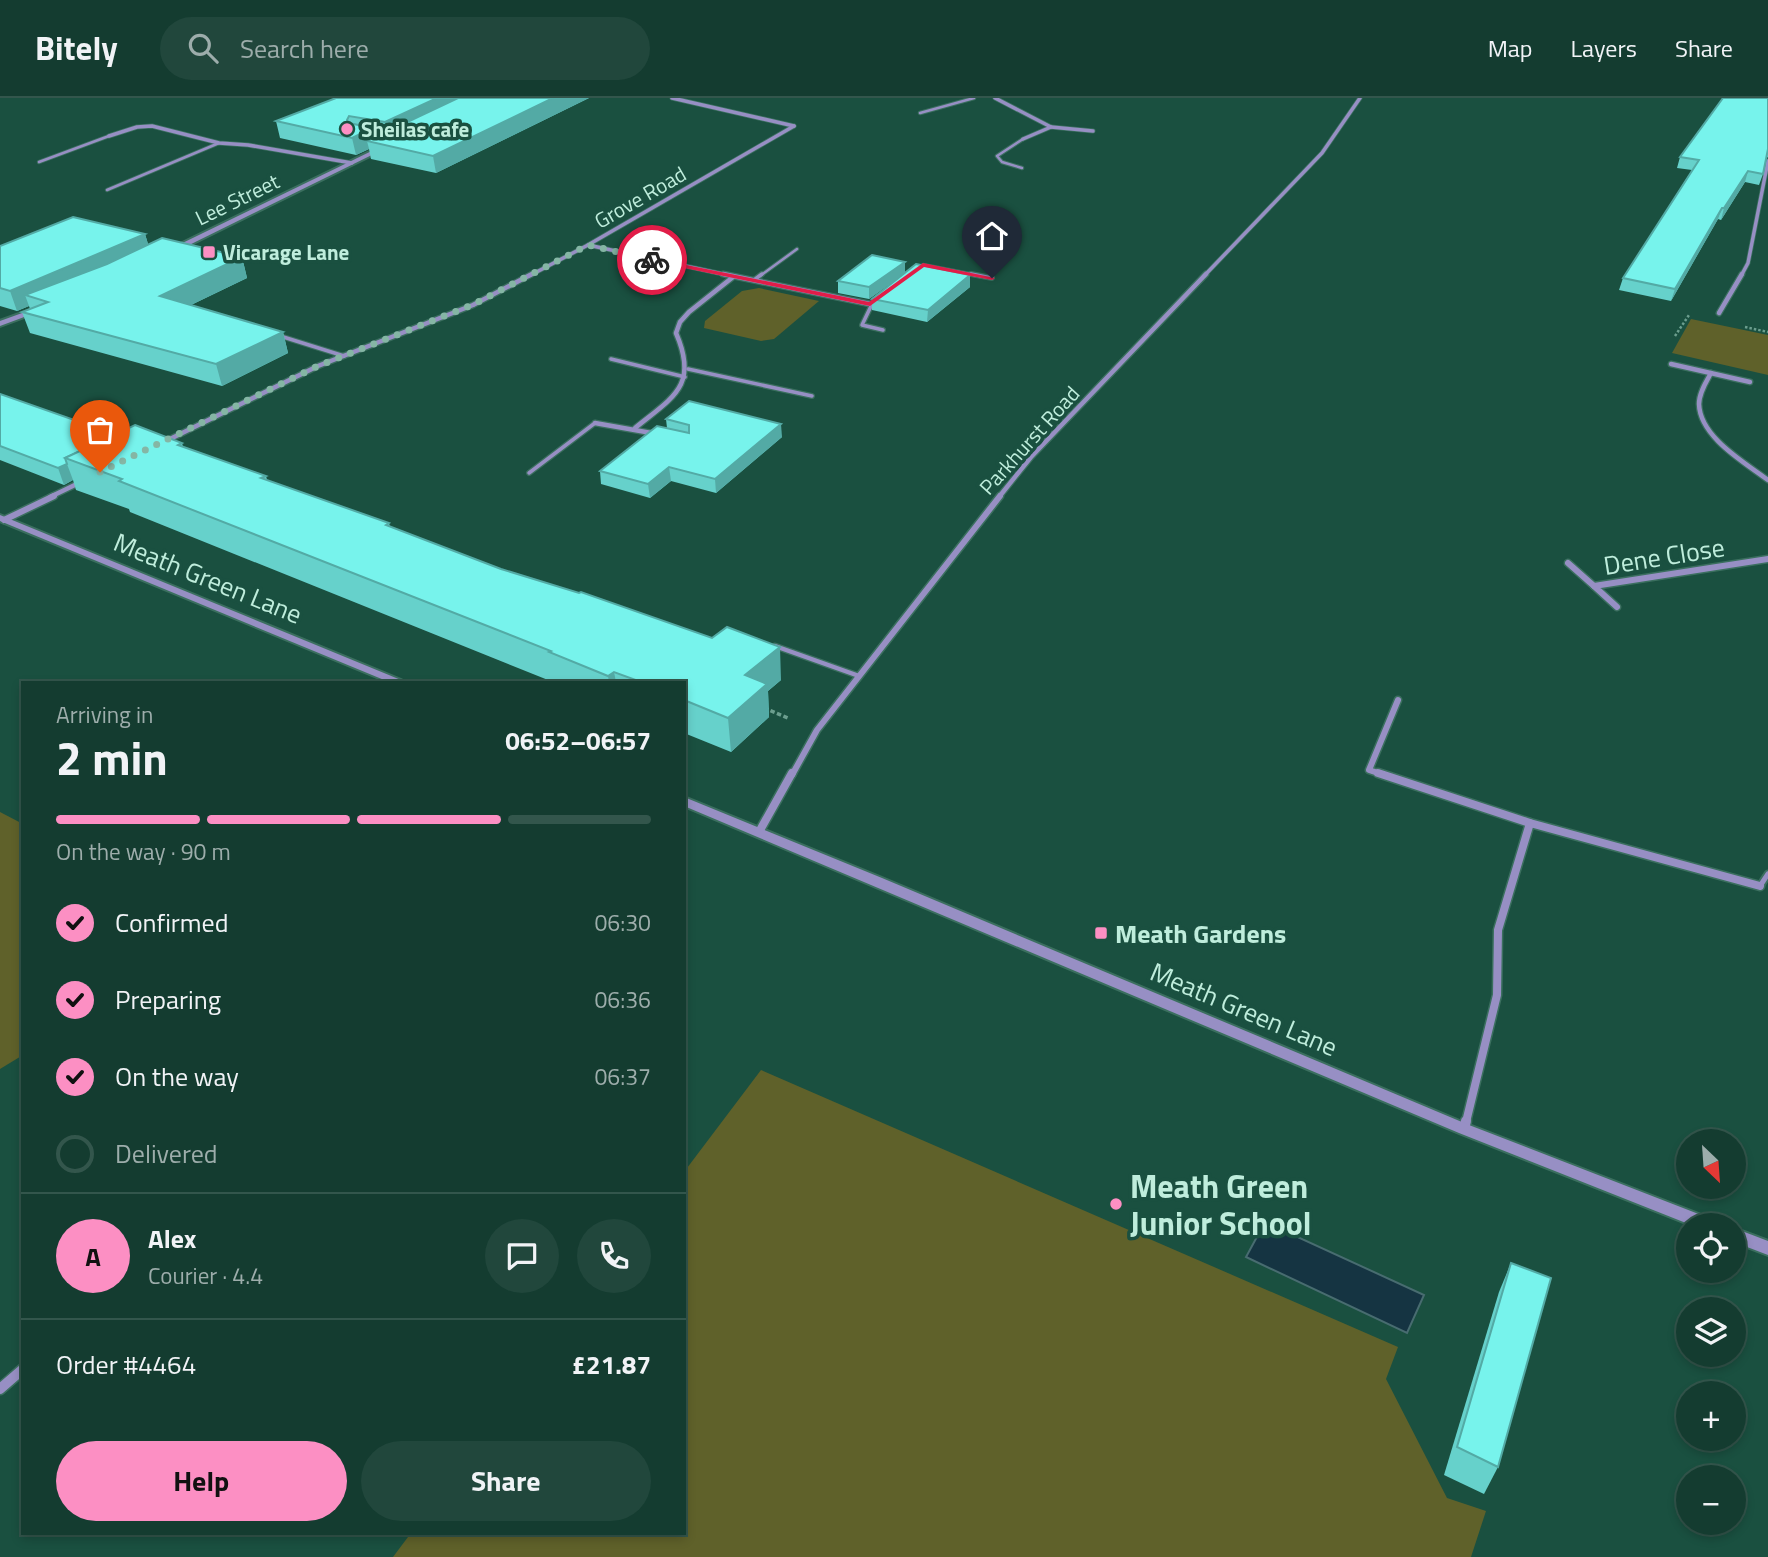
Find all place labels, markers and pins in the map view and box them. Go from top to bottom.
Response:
place label: Sheilas cafe [361,113,469,145]
marker: Sheilas cafe [339,121,355,137]
pin [962,206,1022,278]
place label: Vicarage Lane [223,236,349,268]
marker: Vicarage Lane [201,244,217,260]
pin [70,400,130,472]
place label: Meath Gardens [1115,914,1286,953]
marker: Meath Gardens [1093,925,1109,941]
place label: Meath Green Junior School [1130,1162,1311,1247]
marker: Meath Green Junior School [1108,1196,1124,1212]

